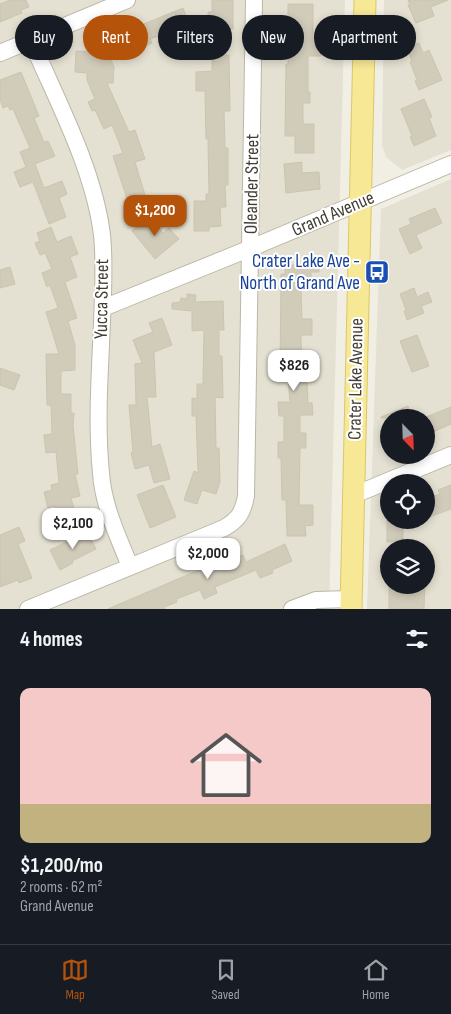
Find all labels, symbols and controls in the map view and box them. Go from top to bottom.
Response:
chip: Buy [15,15,73,60]
chip: Rent [83,15,148,60]
chip: Filters [158,15,232,60]
chip: New [242,15,304,60]
chip: Apartment [314,15,416,60]
street label: Oleander Street [240,134,264,234]
street label: Grand Avenue [288,186,378,242]
pin: $1,200 [114,194,196,237]
text: $1,200 [135,201,175,220]
place label: Crater Lake Ave - North of Grand Ave [240,250,360,295]
street label: Yucca Street [90,258,114,339]
bus stop icon: Crater Lake Ave - North of Grand Ave [364,259,390,285]
street label: Crater Lake Avenue [343,318,369,440]
pin: $826 [264,350,324,392]
text: $826 [279,356,309,375]
north arrow [380,409,435,464]
map controls [380,409,435,594]
button: locate [380,474,435,529]
pin: $2,100 [32,508,114,550]
text: $2,100 [53,514,93,533]
pin: $2,000 [167,538,249,580]
button: layers [380,539,435,594]
text: $2,000 [187,544,229,563]
icon: filters [403,625,431,653]
text: 4 homes [20,627,83,652]
icon: home [181,720,271,810]
text: $1,200/mo [20,853,103,878]
text: 2 rooms · 62 m² [20,878,103,897]
text: Grand Avenue [20,897,94,916]
tab: Map [61,956,89,1003]
tab: Saved [211,956,240,1003]
tab: Home [362,956,390,1003]

